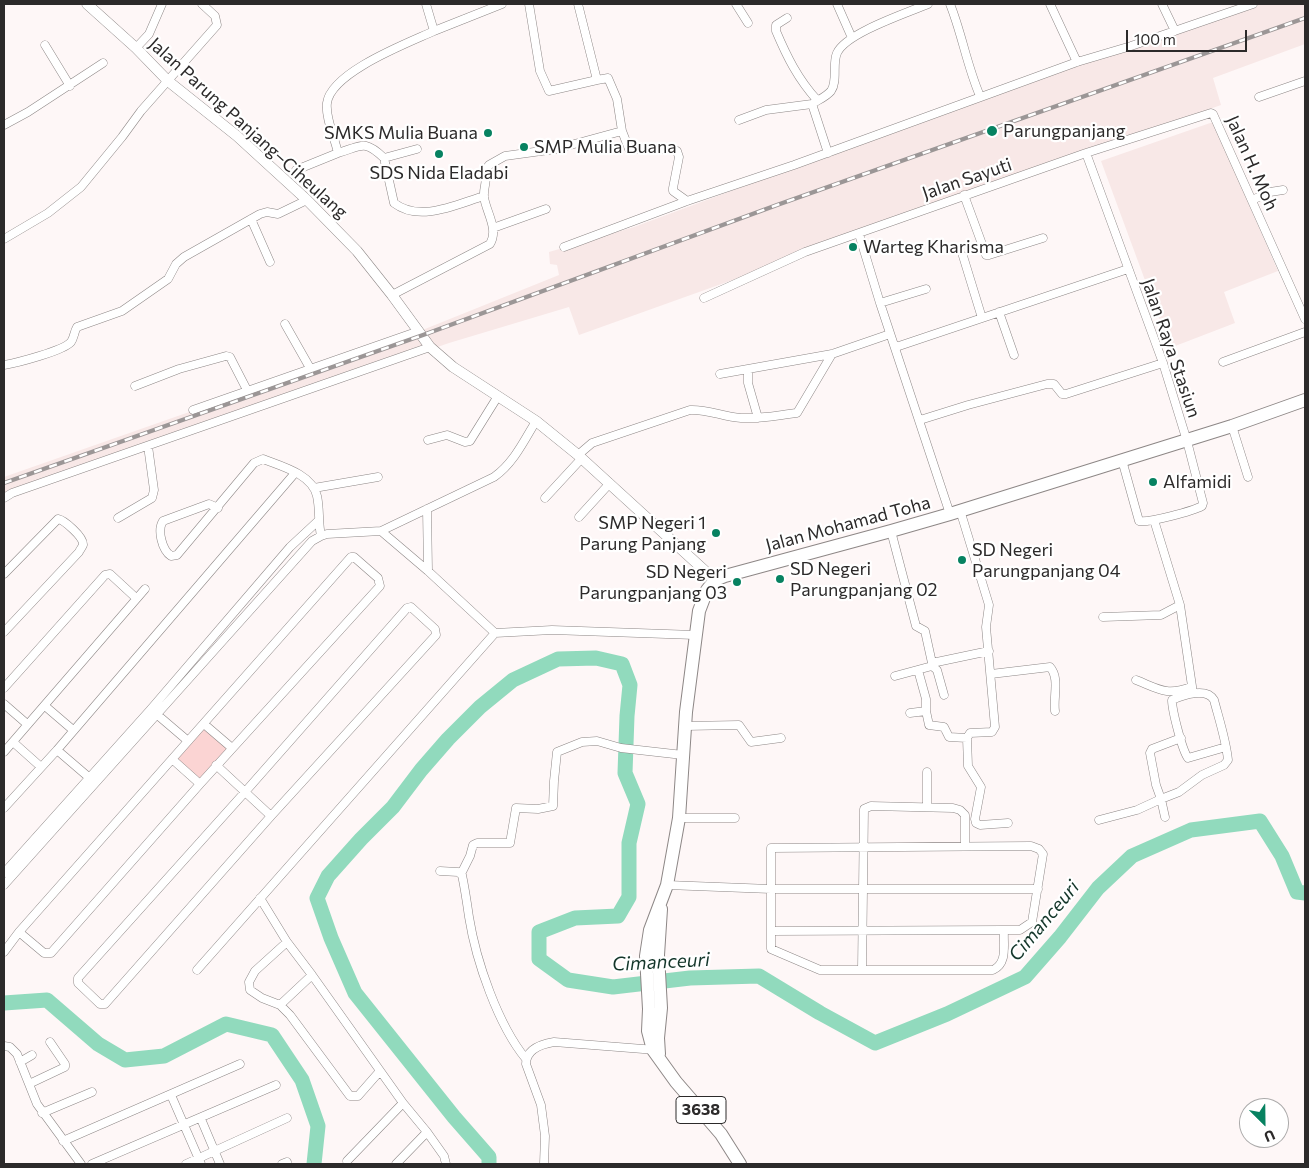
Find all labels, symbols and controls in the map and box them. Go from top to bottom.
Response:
scale bar [1129,20,1250,52]
text: 100 m [1134,30,1176,48]
street label: Jalan Parung Panjang–Ciheulang [144,33,352,223]
street label: Jalan H. Moh [1221,112,1283,214]
place label: Parungpanjang [1003,120,1125,142]
place label: SMKS Mulia Buana [324,122,478,144]
marker: Parungpanjang [985,124,999,138]
marker: SMKS Mulia Buana [482,127,494,139]
place label: SMP Mulia Buana [534,136,677,158]
marker: SMP Mulia Buana [518,141,530,153]
marker: SDS Nida Eladabi [433,148,445,160]
street label: Jalan Sayuti [919,154,1015,204]
place label: SDS Nida Eladabi [369,162,509,184]
place label: Warteg Kharisma [863,236,1004,258]
marker: Warteg Kharisma [847,241,859,253]
street label: Jalan Raya Stasiun [1137,275,1205,421]
place label: Alfamidi [1163,471,1232,493]
marker: Alfamidi [1147,476,1159,488]
street label: Jalan Mohamad Toha [763,492,933,556]
place label: SMP Negeri 1 Parung Panjang [579,512,706,554]
marker: SMP Negeri 1 Parung Panjang [710,527,722,539]
place label: SD Negeri Parungpanjang 04 [972,539,1120,582]
marker: SD Negeri Parungpanjang 04 [956,554,968,566]
place label: SD Negeri Parungpanjang 02 [790,558,938,600]
place label: SD Negeri Parungpanjang 03 [579,561,727,604]
marker: SD Negeri Parungpanjang 02 [774,573,786,585]
marker: SD Negeri Parungpanjang 03 [731,576,743,588]
water label: Cimanceuri [1004,876,1084,966]
water label: Cimanceuri [612,948,710,976]
road number: 3638 [676,1096,726,1124]
north arrow [1239,1098,1289,1148]
text: U [1262,1127,1278,1146]

